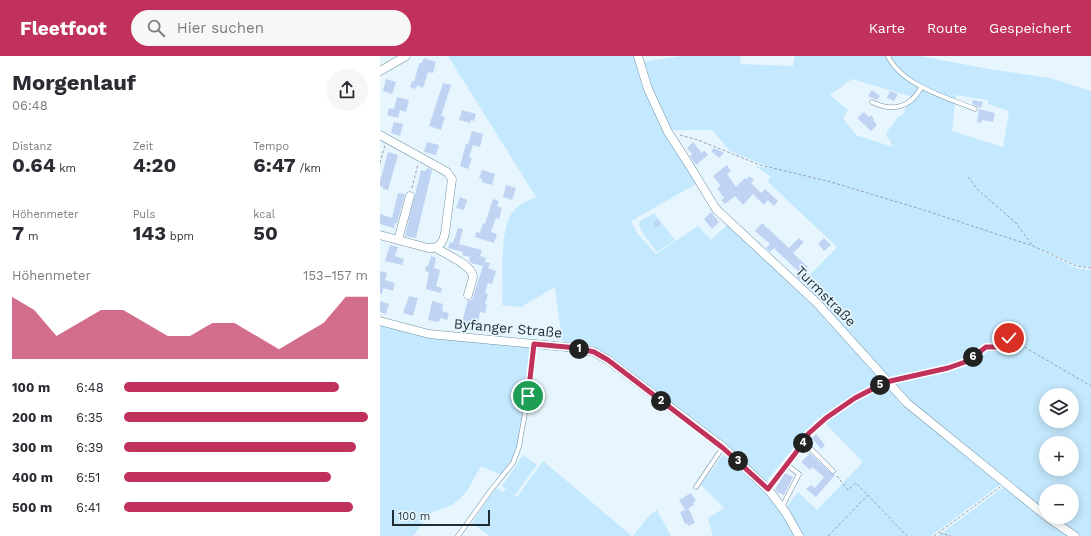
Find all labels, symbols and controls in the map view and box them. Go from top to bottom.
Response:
search box [131,10,411,46]
text: Fleetfoot [20,17,107,40]
icon: search [145,17,167,39]
text: Hier suchen [177,19,264,37]
text: Karte [869,20,905,36]
text: Route [927,20,967,36]
text: Gespeichert [989,20,1071,36]
button: share [326,69,368,111]
text: Morgenlauf [12,70,136,95]
text: 06:48 [12,98,48,113]
text: Distanz [12,140,52,153]
text: Zeit [133,140,153,153]
text: Tempo [253,140,289,153]
text: 0.64 [12,153,56,177]
text: 4:20 [133,153,176,177]
text: 6:47 [253,153,296,177]
text: km [56,162,76,175]
text: /km [296,162,321,175]
text: Höhenmeter [12,208,79,221]
text: Puls [133,208,155,221]
text: kcal [253,208,275,221]
text: 7 [12,221,24,245]
text: 143 [133,221,166,245]
text: 50 [253,221,278,245]
text: m [24,230,38,243]
text: bpm [166,230,194,243]
street label: Turmstraße [793,263,859,329]
text: Höhenmeter [12,268,91,283]
text: 153–157 m [303,268,368,283]
street label: Byfanger Straße [453,315,563,341]
pin [992,321,1026,355]
icon: check [998,327,1020,349]
pin: 1 [569,339,589,359]
text: 1 [577,342,581,355]
pin: 6 [963,347,983,367]
text: 6 [970,350,976,363]
pin: 5 [870,375,890,395]
text: 5 [877,378,883,391]
pin [511,379,545,413]
text: 100 m [12,380,50,395]
text: 6:48 [76,380,104,395]
icon: arrive [517,385,539,407]
map controls [1039,388,1079,524]
button: layers [1039,388,1079,428]
pin: 2 [651,391,671,411]
text: 2 [658,394,664,407]
text: 200 m [12,410,52,425]
text: 6:35 [76,410,103,425]
pin: 4 [793,433,813,453]
text: 4 [799,436,807,449]
button: + [1039,436,1079,476]
text: 300 m [12,440,52,455]
text: 6:39 [76,440,103,455]
pin: 3 [728,451,748,471]
text: 3 [735,454,741,467]
text: 400 m [12,470,53,485]
text: 6:51 [76,470,100,485]
button: − [1039,484,1079,524]
text: 500 m [12,500,52,515]
text: 6:41 [76,500,101,515]
scale bar [392,508,490,527]
text: 100 m [398,510,430,523]

